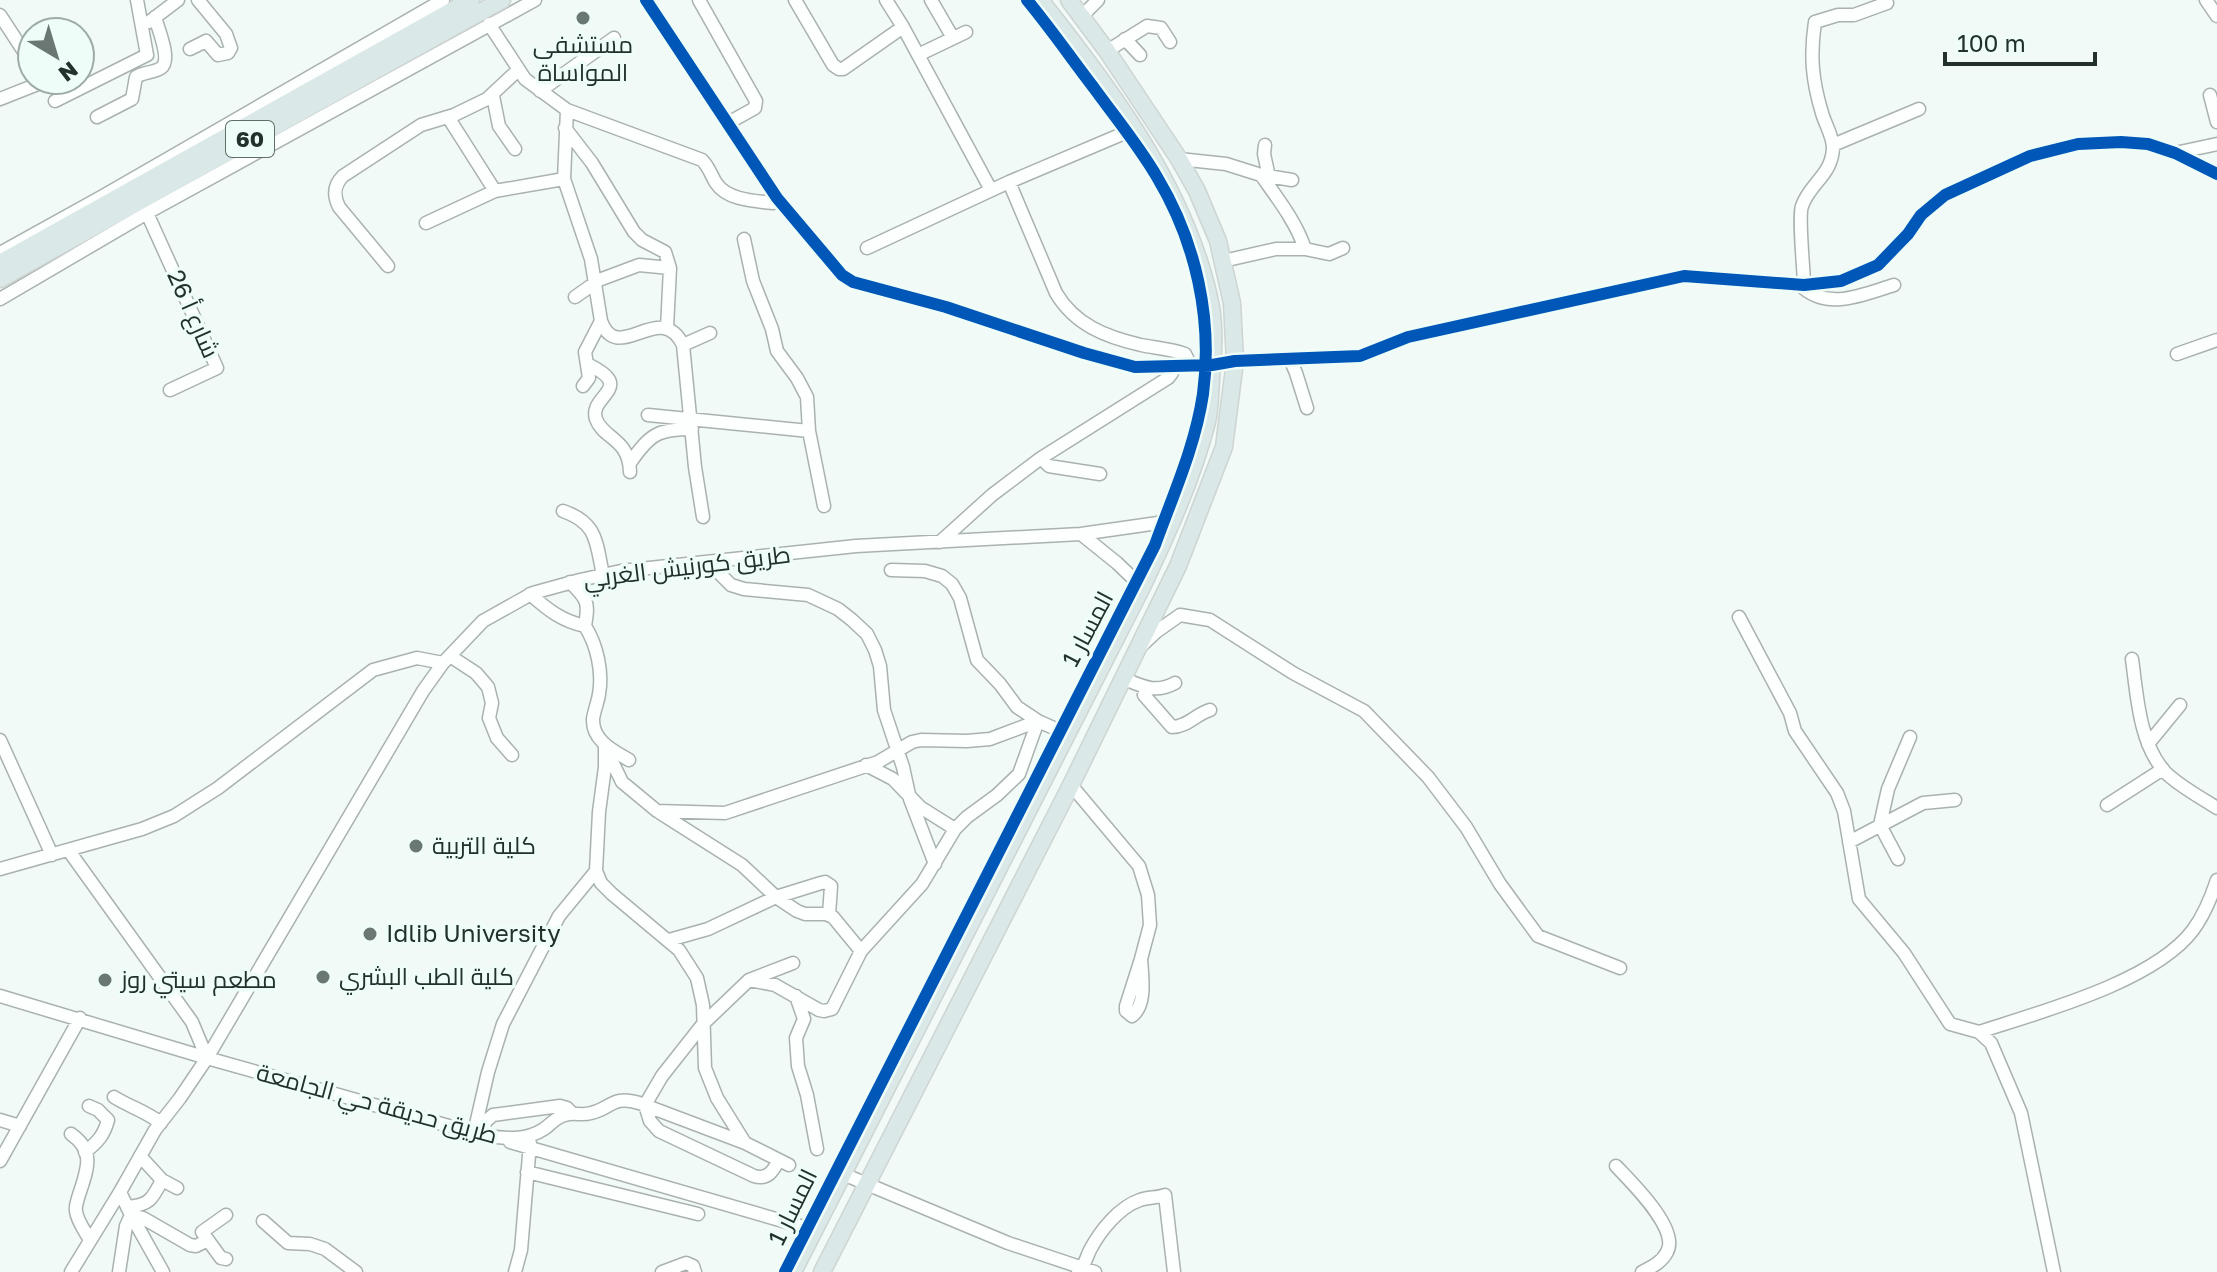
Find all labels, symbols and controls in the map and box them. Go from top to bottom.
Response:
marker: مستشفى المواساة [574,9,592,27]
north arrow [16,16,96,96]
scale bar [1945,16,2095,66]
text: 100 m [1957,28,2026,57]
place label: مستشفى المواساة [533,29,633,86]
text: N [54,56,84,88]
road number: 60 [226,121,274,157]
street label: شارع أ 26 [159,265,227,363]
street label: طريق كورنيش الغربي [582,538,793,599]
street label: المسار 1 [1055,586,1118,671]
place label: كلية التربية [432,830,536,859]
marker: كلية التربية [407,837,425,855]
place label: Idlib University [386,918,561,947]
marker: Idlib University [361,925,379,943]
place label: كلية الطب البشري [339,961,514,995]
place label: مطعم سيتي روز [119,964,277,999]
marker: كلية الطب البشري [314,968,332,986]
marker: مطعم سيتي روز [96,971,114,989]
street label: طريق حديقة حي الجامعة [252,1056,501,1154]
street label: المسار 1 [761,1164,822,1249]

